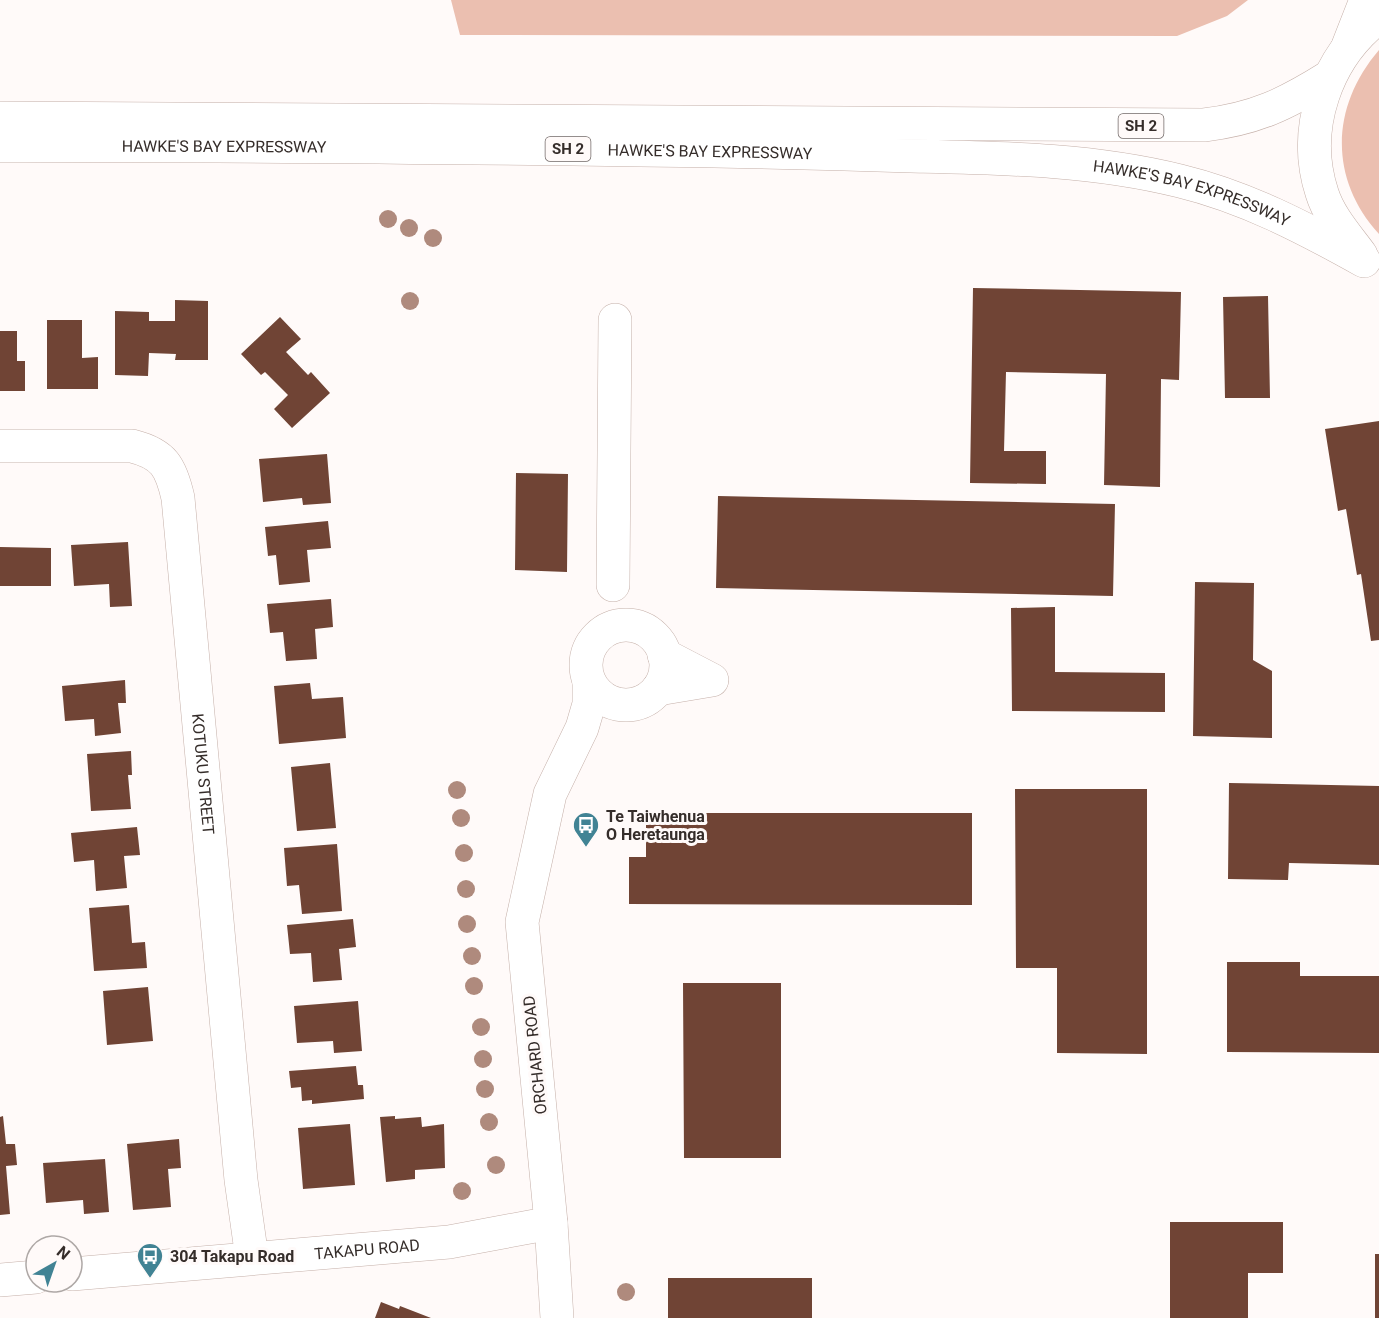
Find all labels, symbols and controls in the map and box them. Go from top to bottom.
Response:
road number: SH 2 [1118,114,1164,138]
street label: HAWKE'S BAY EXPRESSWAY [122,136,327,156]
road number: SH 2 [546,137,590,161]
street label: HAWKE'S BAY EXPRESSWAY [607,140,813,163]
street label: HAWKE'S BAY EXPRESSWAY [1092,156,1293,230]
street label: KOTUKU STREET [188,712,219,836]
place label: Te Taiwhenua O Heretaunga [606,807,705,844]
bus stop icon: Te Taiwhenua O Heretaunga [571,810,601,848]
street label: ORCHARD ROAD [519,995,551,1115]
north arrow [24,1234,84,1294]
street label: TAKAPU ROAD [313,1235,421,1263]
bus stop icon: 304 Takapu Road [135,1241,165,1279]
text: N [53,1242,74,1264]
place label: 304 Takapu Road [170,1247,294,1266]

